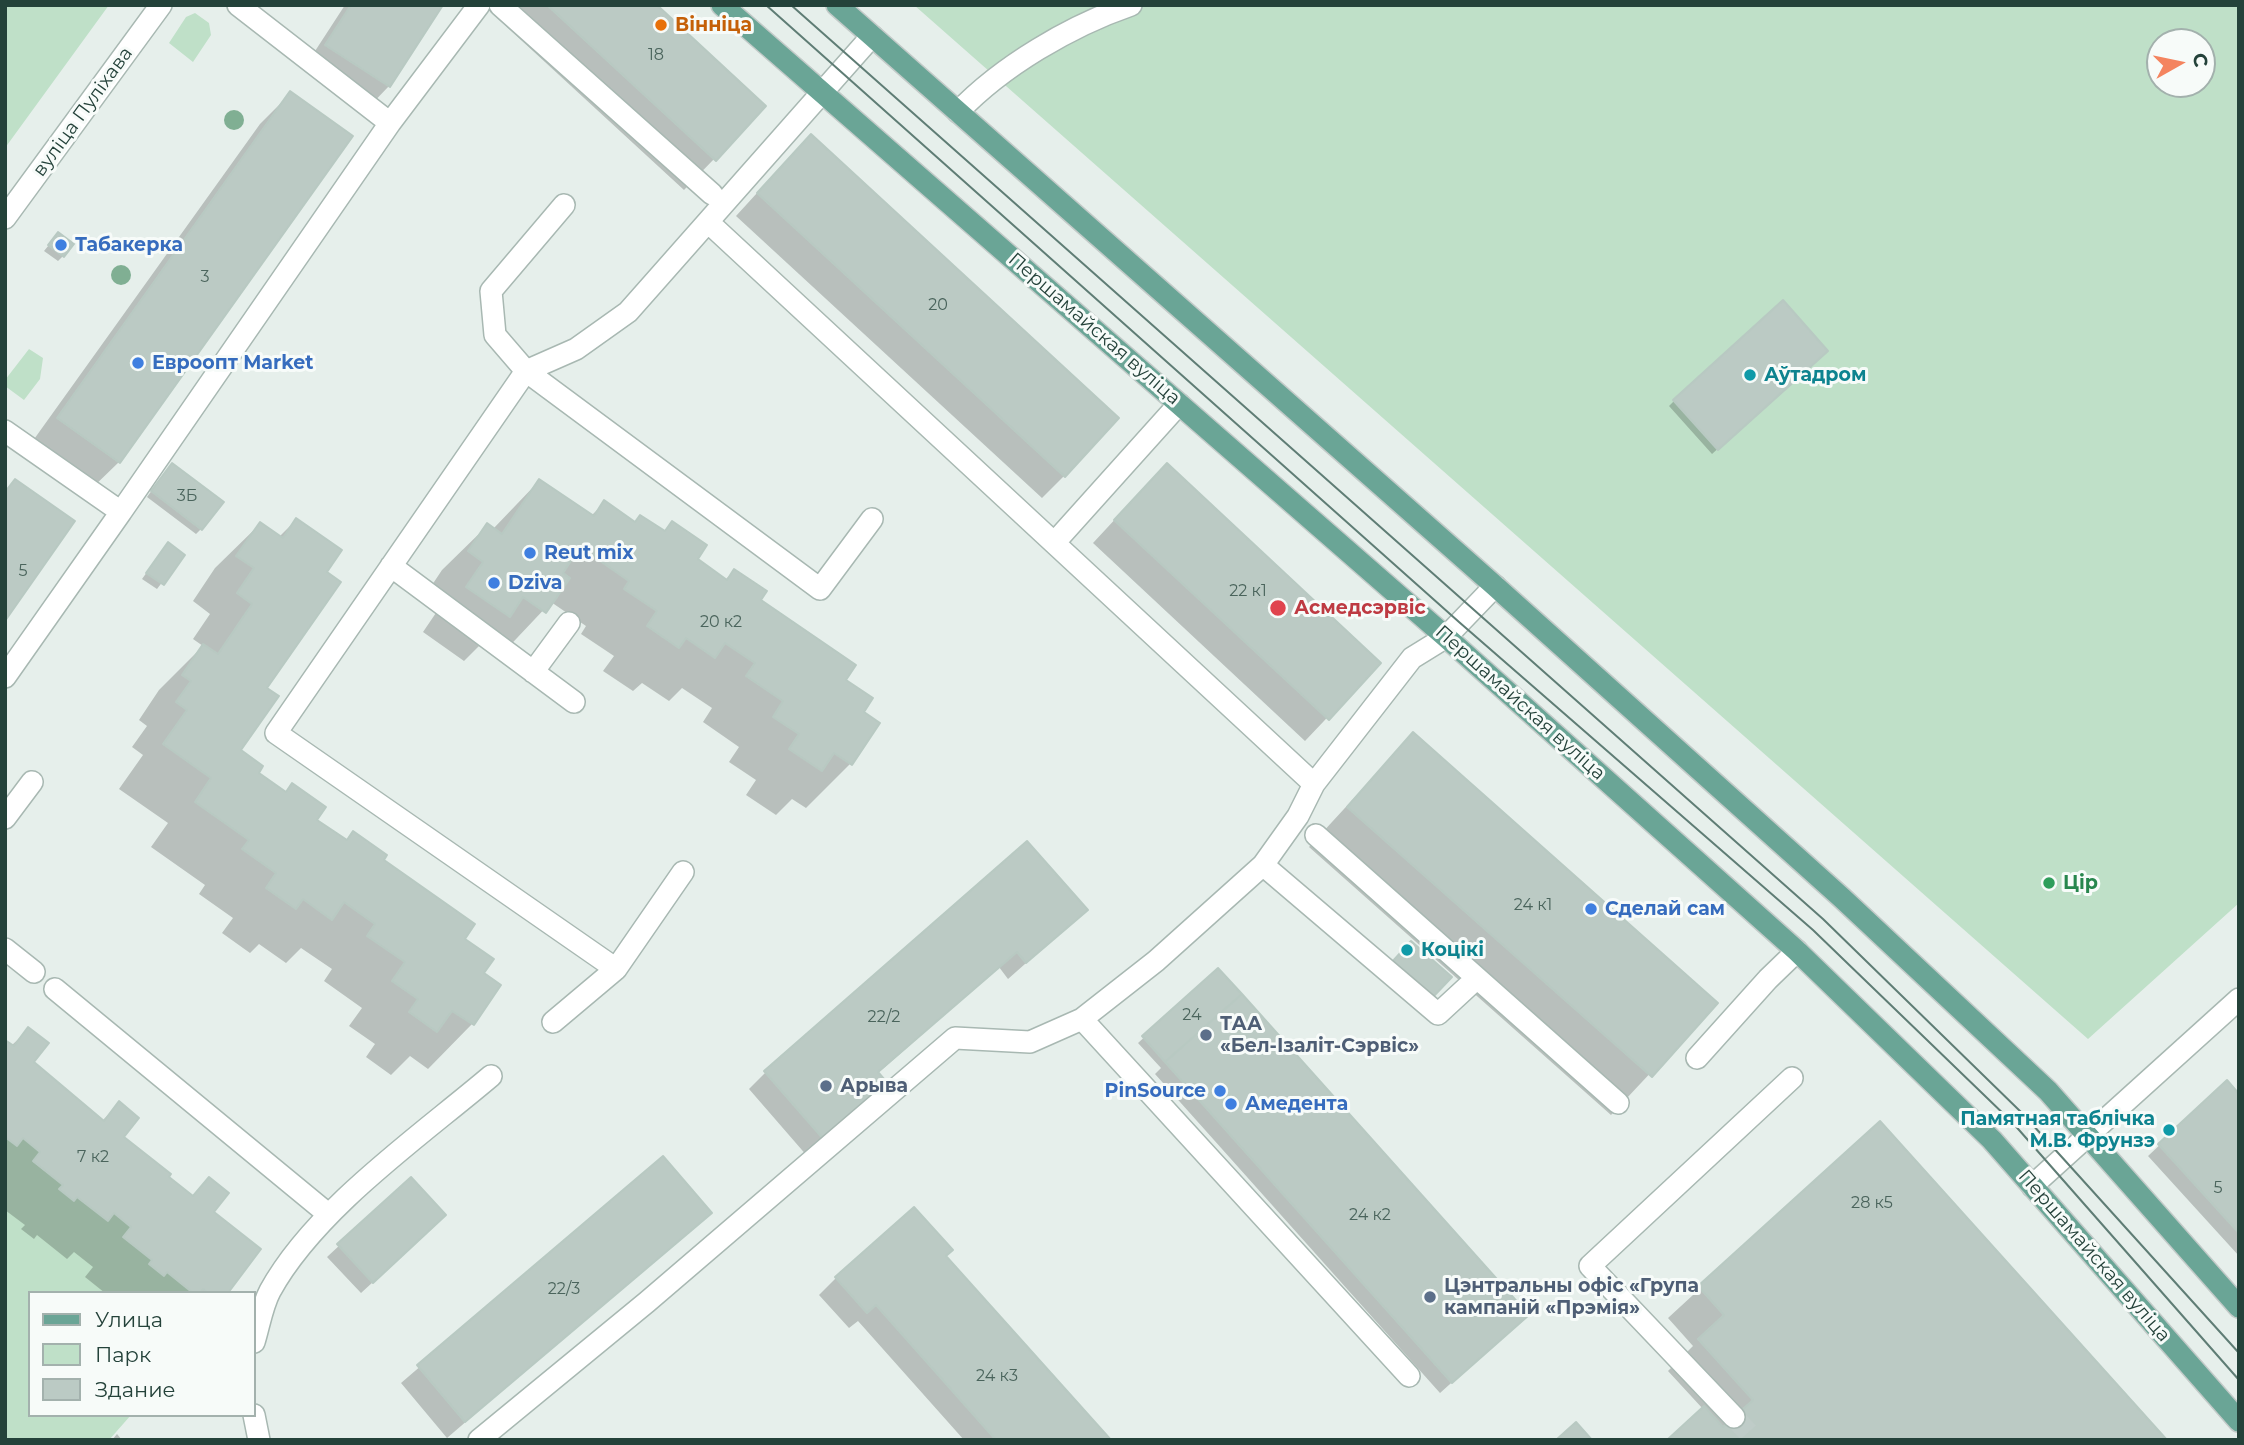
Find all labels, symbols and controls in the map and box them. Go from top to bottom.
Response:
place label: Вінніца [675,14,752,36]
marker: Вінніца [653,17,669,33]
north arrow [2146,28,2216,98]
street label: вуліца Пуліхава [28,43,138,181]
house number: 18 [648,45,664,65]
text: С [2188,51,2213,69]
place label: Табакерка [75,234,183,256]
marker: Табакерка [53,237,69,253]
street label: Першамайская вуліца [1003,248,1185,410]
house number: 3 [200,267,210,287]
house number: 20 [928,295,948,315]
place label: Евроопт Market [152,352,313,374]
marker: Евроопт Market [130,355,146,371]
place label: Аўтадром [1764,364,1866,386]
marker: Аўтадром [1742,367,1758,383]
house number: 3Б [177,486,197,506]
place label: Reut mix [544,542,634,564]
marker: Reut mix [522,545,538,561]
house number: 5 [18,561,28,581]
place label: Dziva [508,572,562,594]
marker: Dziva [486,575,502,591]
house number: 22 к1 [1229,581,1267,601]
place label: Асмедсэрвіс [1294,597,1426,619]
marker: Асмедсэрвіс [1268,598,1288,618]
house number: 20 к2 [700,612,742,632]
street label: Першамайская вуліца [1430,621,1610,785]
place label: Цір [2063,872,2098,894]
marker: Цір [2041,875,2057,891]
house number: 24 к1 [1514,895,1552,915]
place label: Сделай сам [1605,898,1725,920]
marker: Сделай сам [1583,901,1599,917]
place label: Коцікі [1421,939,1484,961]
marker: Коцікі [1399,942,1415,958]
house number: 24 [1182,1005,1202,1025]
house number: 22/2 [868,1007,900,1027]
place label: ТАА «Бел-Ізаліт-Сэрвіс» [1220,1013,1419,1057]
marker: ТАА «Бел-Ізаліт-Сэрвіс» [1198,1027,1214,1043]
place label: Арыва [840,1075,908,1097]
marker: Арыва [818,1078,834,1094]
place label: PinSource [1105,1080,1206,1102]
marker: PinSource [1212,1083,1228,1099]
place label: Амедента [1245,1093,1348,1115]
marker: Амедента [1223,1096,1239,1112]
place label: Памятная таблічка М.В. Фрунзэ [1960,1108,2155,1152]
marker: Памятная таблічка М.В. Фрунзэ [2161,1122,2177,1138]
house number: 7 к2 [77,1147,109,1167]
street label: Першамайская вуліца [2013,1165,2175,1347]
house number: 5 [2213,1178,2223,1198]
house number: 28 к5 [1851,1193,1893,1213]
house number: 24 к2 [1349,1205,1391,1225]
place label: Цэнтральны офіс «Група кампаній «Прэмія» [1444,1275,1699,1319]
house number: 22/3 [548,1279,580,1299]
marker: Цэнтральны офіс «Група кампаній «Прэмія» [1422,1289,1438,1305]
legend [28,1291,256,1417]
text: Улица [95,1307,163,1332]
text: Парк [95,1342,151,1367]
house number: 24 к3 [976,1366,1018,1386]
text: Здание [95,1377,176,1402]

